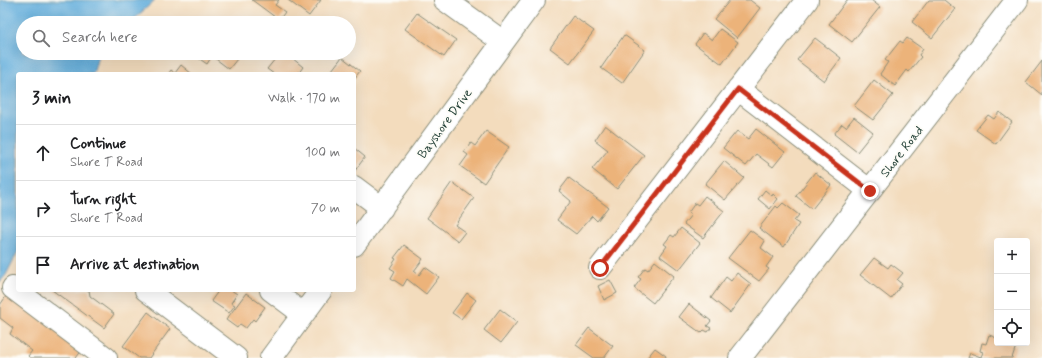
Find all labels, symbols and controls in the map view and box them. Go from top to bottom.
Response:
search box [16,16,356,60]
icon: search [30,27,52,49]
text: Search here [62,28,138,48]
street label: Bayshore Drive [414,86,476,162]
text: 3 min [32,87,71,109]
text: Walk · 170 m [268,90,340,107]
street label: Shore Road [877,123,928,181]
text: Continue [70,134,126,154]
icon: ahead [32,142,54,164]
text: 100 m [305,144,340,161]
text: Shore T Road [70,154,143,171]
route end [861,182,879,200]
text: Turn right [70,190,137,210]
icon: right [32,198,54,220]
text: 70 m [311,200,340,217]
text: Shore T Road [70,210,143,227]
map controls [994,238,1030,346]
button: + [994,238,1030,274]
icon: arrive [32,254,54,276]
text: Arrive at destination [70,255,199,275]
route start [591,259,609,277]
button: − [994,274,1030,310]
button: locate [994,310,1030,346]

